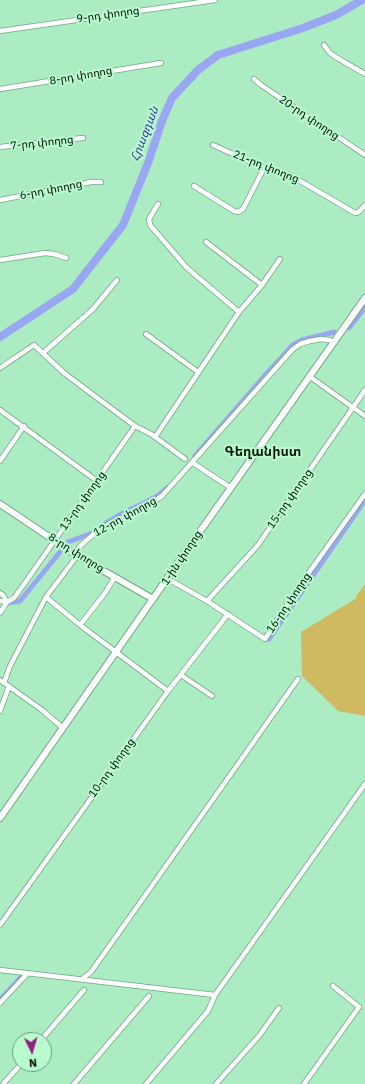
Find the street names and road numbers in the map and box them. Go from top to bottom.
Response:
street label: 9-րդ փողոց [76,4,140,26]
street label: 8-րդ փողոց [49,64,113,88]
street label: 20-րդ փողոց [276,93,342,143]
street label: 7-րդ փողոց [10,133,74,153]
street label: 21-րդ փողոց [231,148,301,186]
street label: 6-րդ փողոց [19,177,83,203]
street label: 15-րդ փողոց [264,467,316,531]
street label: 13-րդ փողոց [57,469,109,533]
street label: 12-րդ փողոց [91,494,159,540]
street label: 1-ին փողոց [159,528,205,588]
street label: 8-րդ փողոց [46,531,106,575]
street label: 16-րդ փողոց [264,570,314,636]
street label: 10-րդ փողոց [86,736,138,800]

